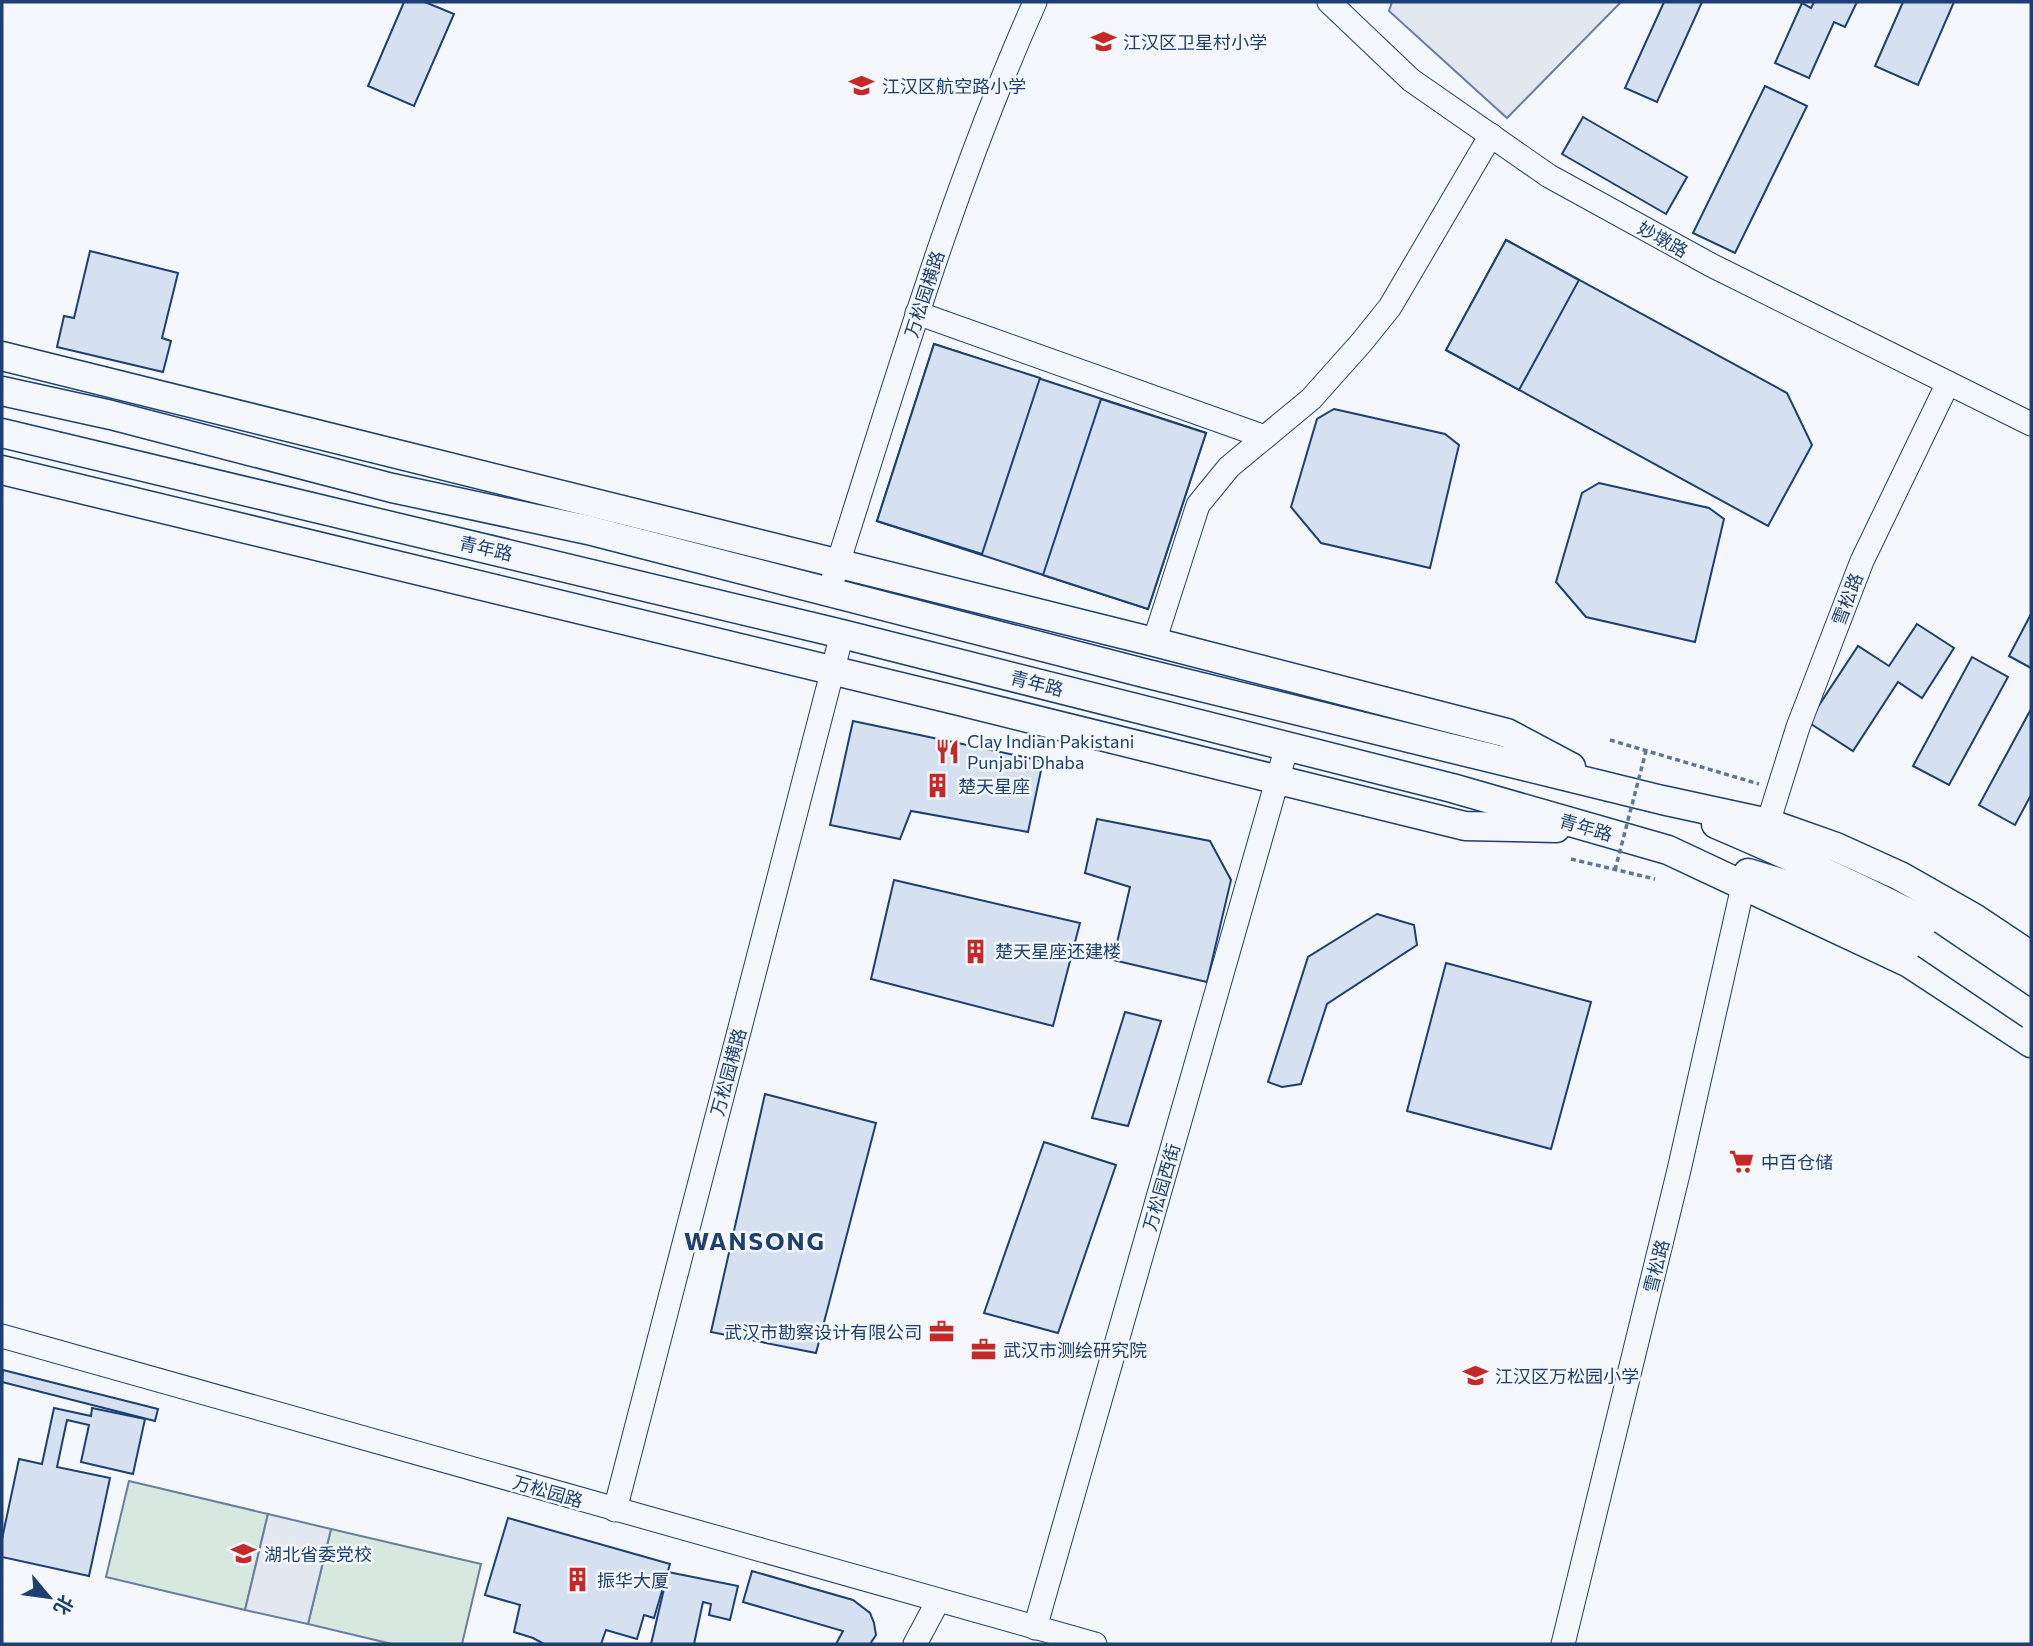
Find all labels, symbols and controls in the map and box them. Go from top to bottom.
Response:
school or university icon: 江汉区卫星村小学 [1089,28,1117,56]
place label: 江汉区卫星村小学 [1123,31,1267,53]
school or university icon: 江汉区航空路小学 [848,72,876,100]
place label: 江汉区航空路小学 [882,75,1026,97]
street label: 妙墩路 [1634,216,1692,262]
street label: 万松园横路 [900,248,948,340]
street label: 青年路 [457,531,515,565]
street label: 雪松路 [1827,570,1867,628]
street label: 青年路 [1008,666,1066,700]
place label: Clay Indian Pakistani Punjabi Dhaba [967,730,1134,773]
restaurant icon: Clay Indian Pakistani Punjabi Dhaba [933,737,961,765]
building icon: 楚天星座 [924,772,952,800]
place label: 楚天星座 [958,775,1030,797]
street label: 青年路 [1557,809,1615,845]
building icon: 楚天星座还建楼 [961,937,989,965]
place label: 楚天星座还建楼 [995,940,1121,962]
street label: 万松园横路 [706,1026,750,1118]
street label: 万松园西街 [1138,1141,1184,1233]
supermarket icon: 中百仓储 [1727,1148,1755,1176]
place label: 中百仓储 [1761,1151,1833,1173]
district label: WANSONG [684,1226,826,1255]
street label: 雪松路 [1639,1237,1673,1295]
office icon: 武汉市勘察设计有限公司 [928,1318,956,1346]
place label: 武汉市勘察设计有限公司 [724,1321,922,1343]
office icon: 武汉市测绘研究院 [969,1336,997,1364]
place label: 武汉市测绘研究院 [1003,1339,1147,1361]
school or university icon: 江汉区万松园小学 [1461,1362,1489,1390]
place label: 江汉区万松园小学 [1495,1365,1639,1387]
street label: 万松园路 [510,1471,586,1511]
school or university icon: 湖北省委党校 [230,1540,258,1568]
place label: 湖北省委党校 [264,1543,372,1565]
north arrow [14,1562,84,1632]
building icon: 振华大厦 [563,1566,591,1594]
place label: 振华大厦 [597,1569,669,1591]
text: 北 [50,1592,79,1619]

